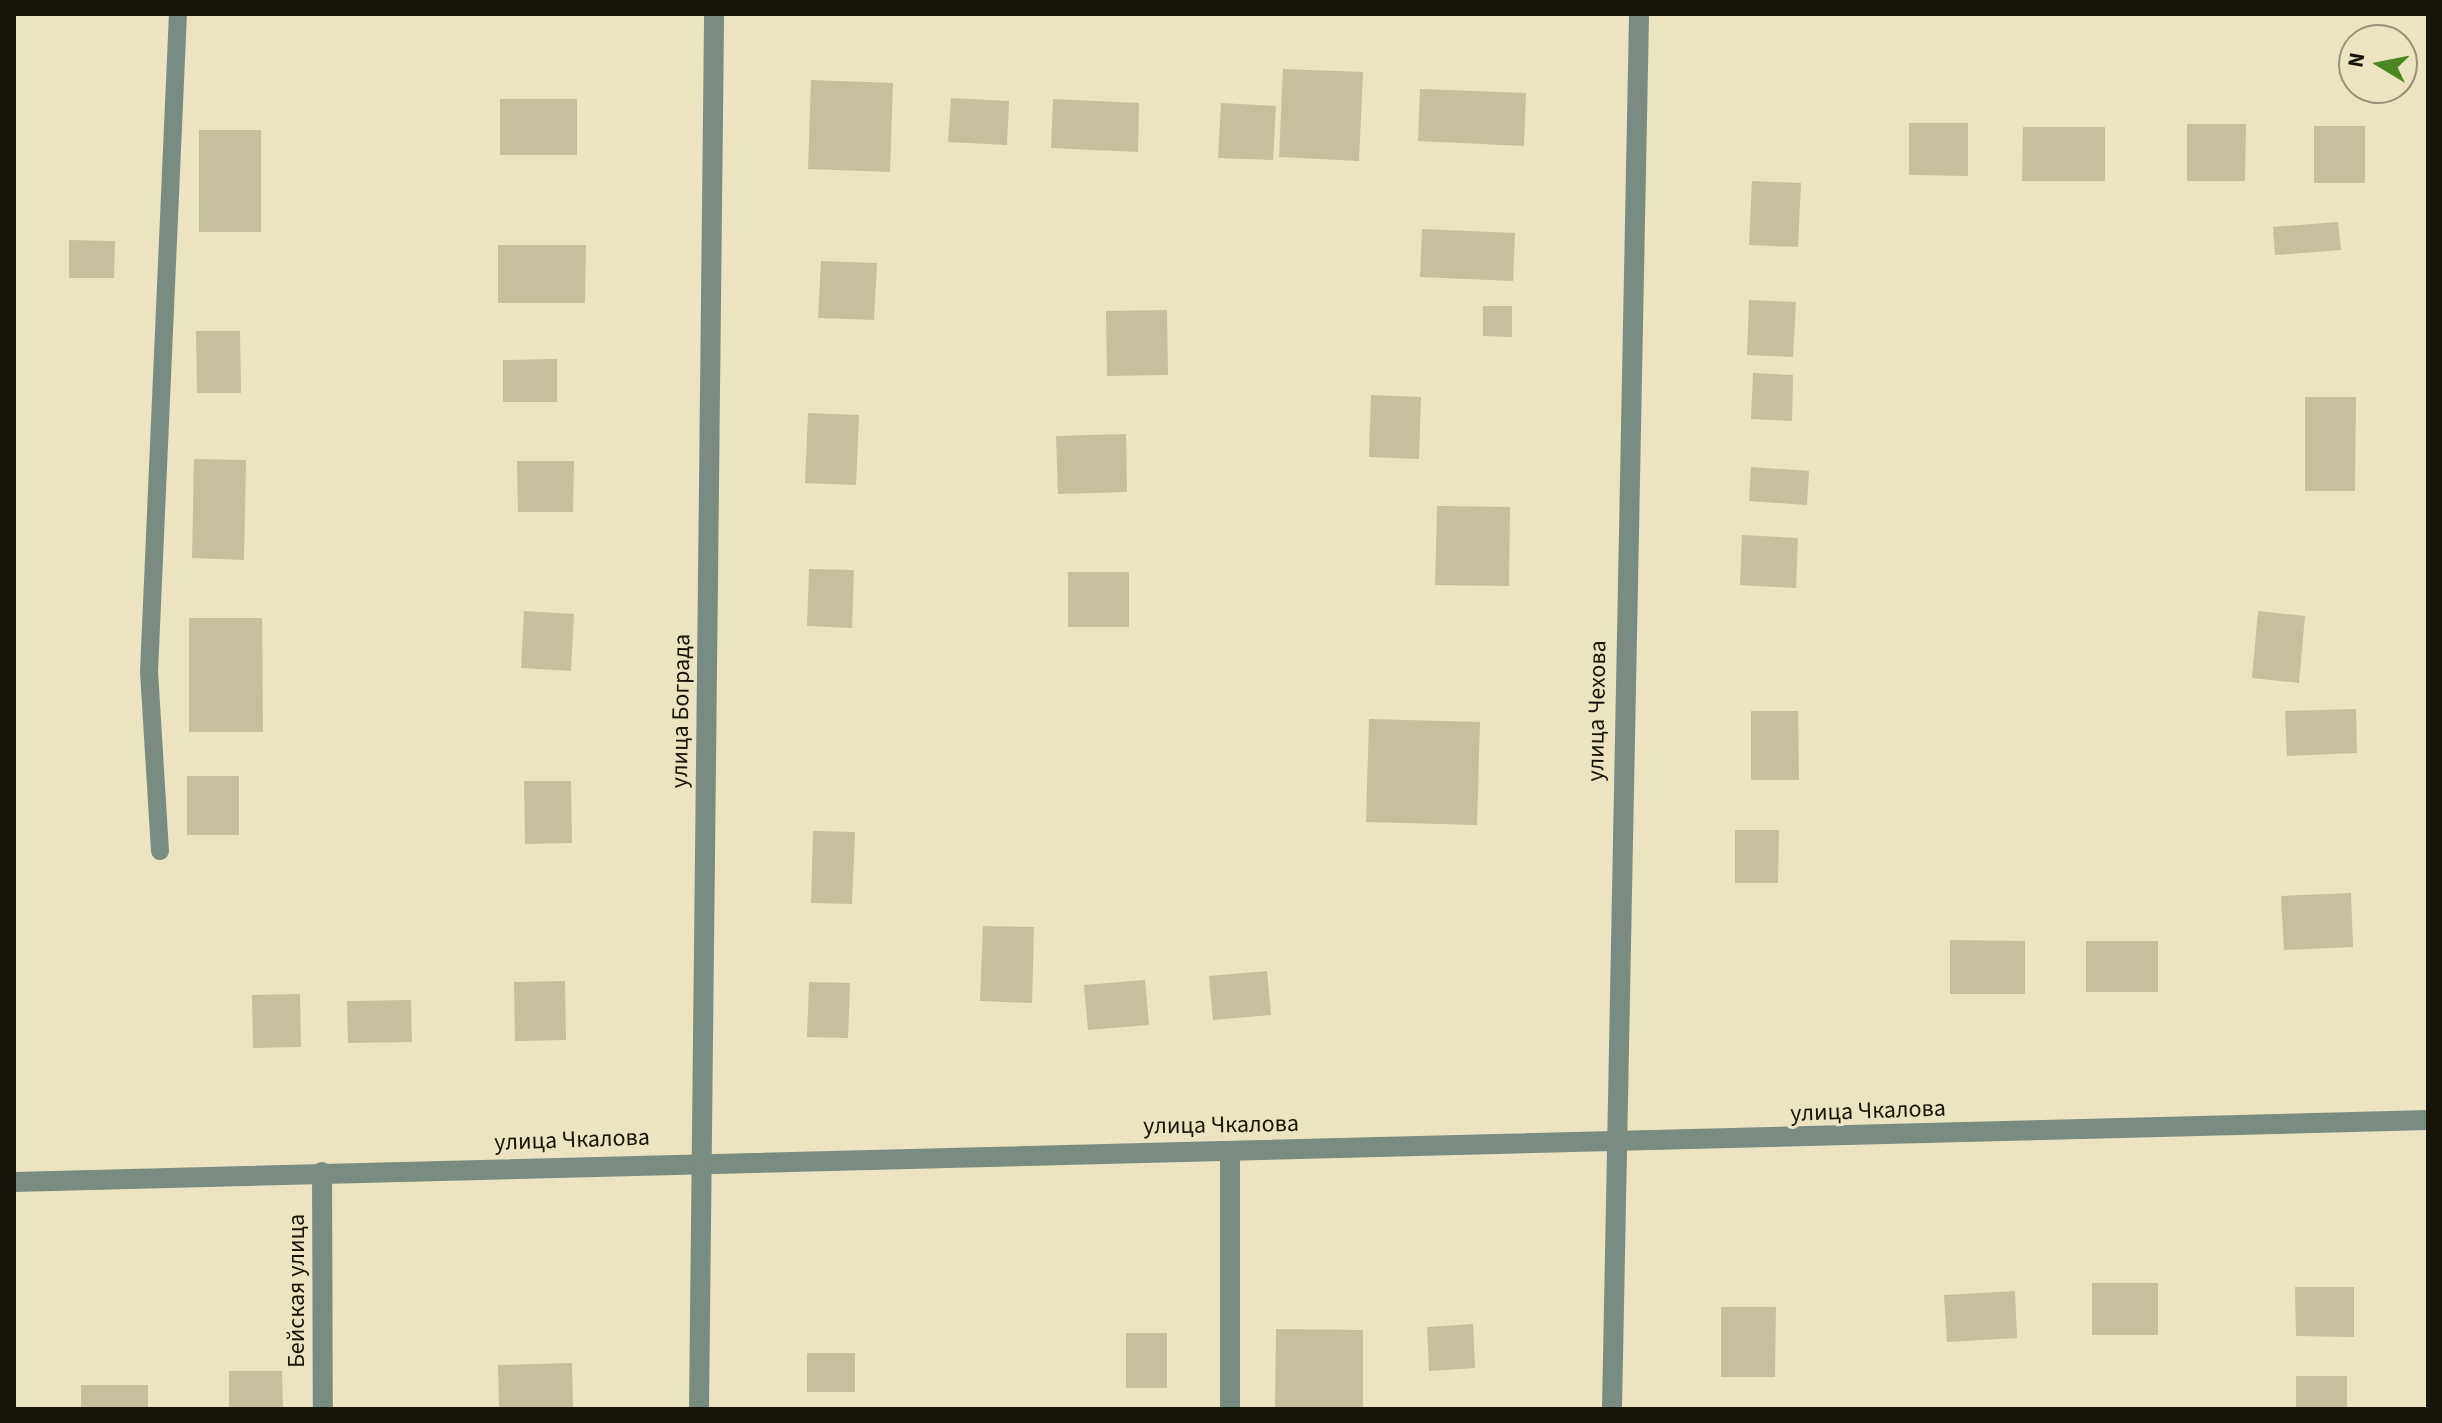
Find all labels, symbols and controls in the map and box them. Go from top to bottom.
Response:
north arrow [2338,24,2418,104]
text: N [2339,50,2373,70]
street label: улица Бограда [665,633,697,789]
street label: улица Чехова [1581,640,1613,782]
street label: улица Чкалова [1790,1094,1946,1128]
street label: улица Чкалова [1143,1109,1299,1141]
street label: улица Чкалова [494,1123,650,1157]
street label: Бейская улица [283,1214,311,1368]

